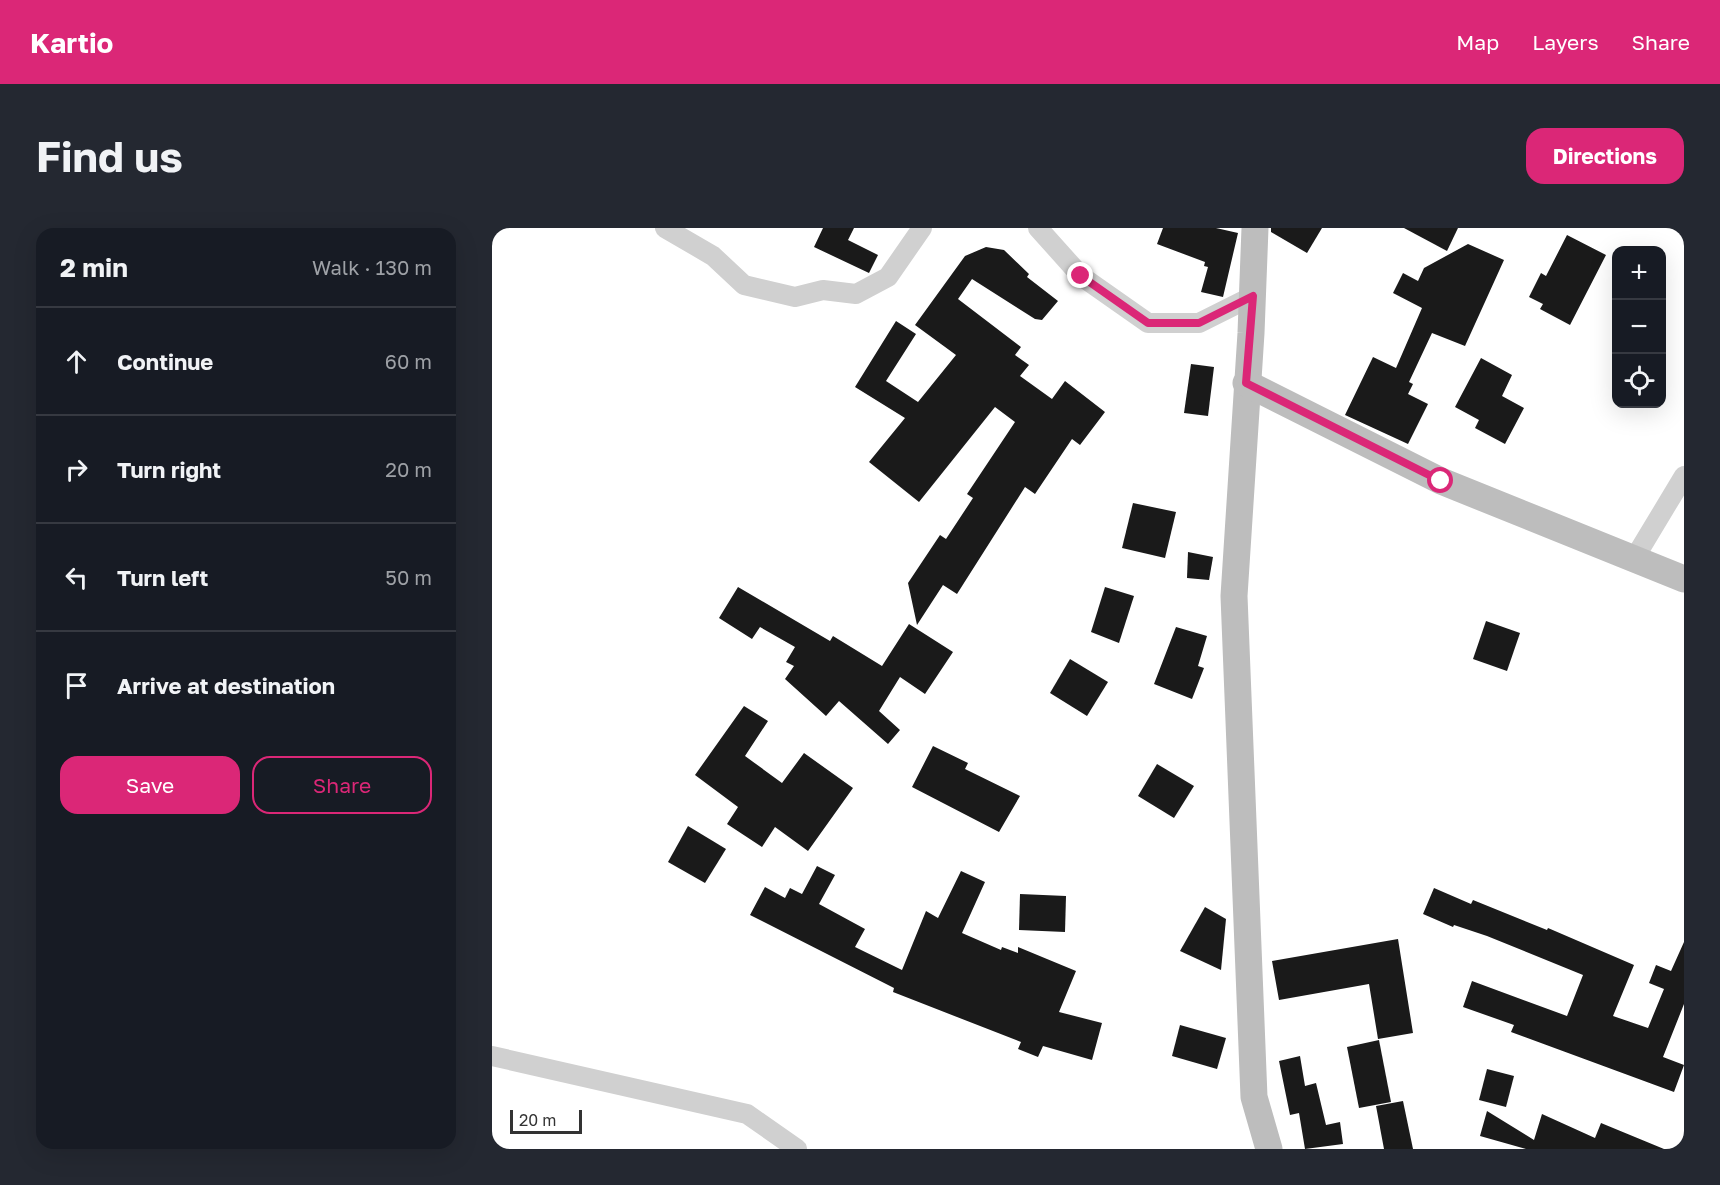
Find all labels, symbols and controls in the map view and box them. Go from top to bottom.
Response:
text: Kartio [30,26,113,59]
text: Map [1456,29,1499,55]
text: Layers [1532,29,1599,55]
text: Share [1632,29,1690,55]
button: Directions [1526,128,1684,184]
text: Find us [36,131,183,181]
map controls [1612,246,1666,408]
button: + [1612,246,1666,300]
text: 2 min [60,252,128,283]
text: Walk · 130 m [312,255,432,279]
route end [1067,262,1093,288]
button: − [1612,300,1666,354]
icon: ahead [60,345,93,378]
text: Continue [117,348,213,375]
text: 60 m [385,349,432,373]
button: locate [1612,354,1666,408]
icon: right [60,453,93,486]
text: Turn right [117,456,221,483]
text: 20 m [385,457,432,481]
route start [1427,467,1453,493]
icon: left [60,561,93,594]
text: Turn left [117,564,208,591]
text: 50 m [385,565,432,589]
icon: arrive [60,669,93,702]
text: Arrive at destination [117,672,335,699]
button: Save [60,756,240,814]
button: Share [252,756,432,814]
scale bar [510,1107,582,1134]
text: 20 m [519,1110,556,1130]

